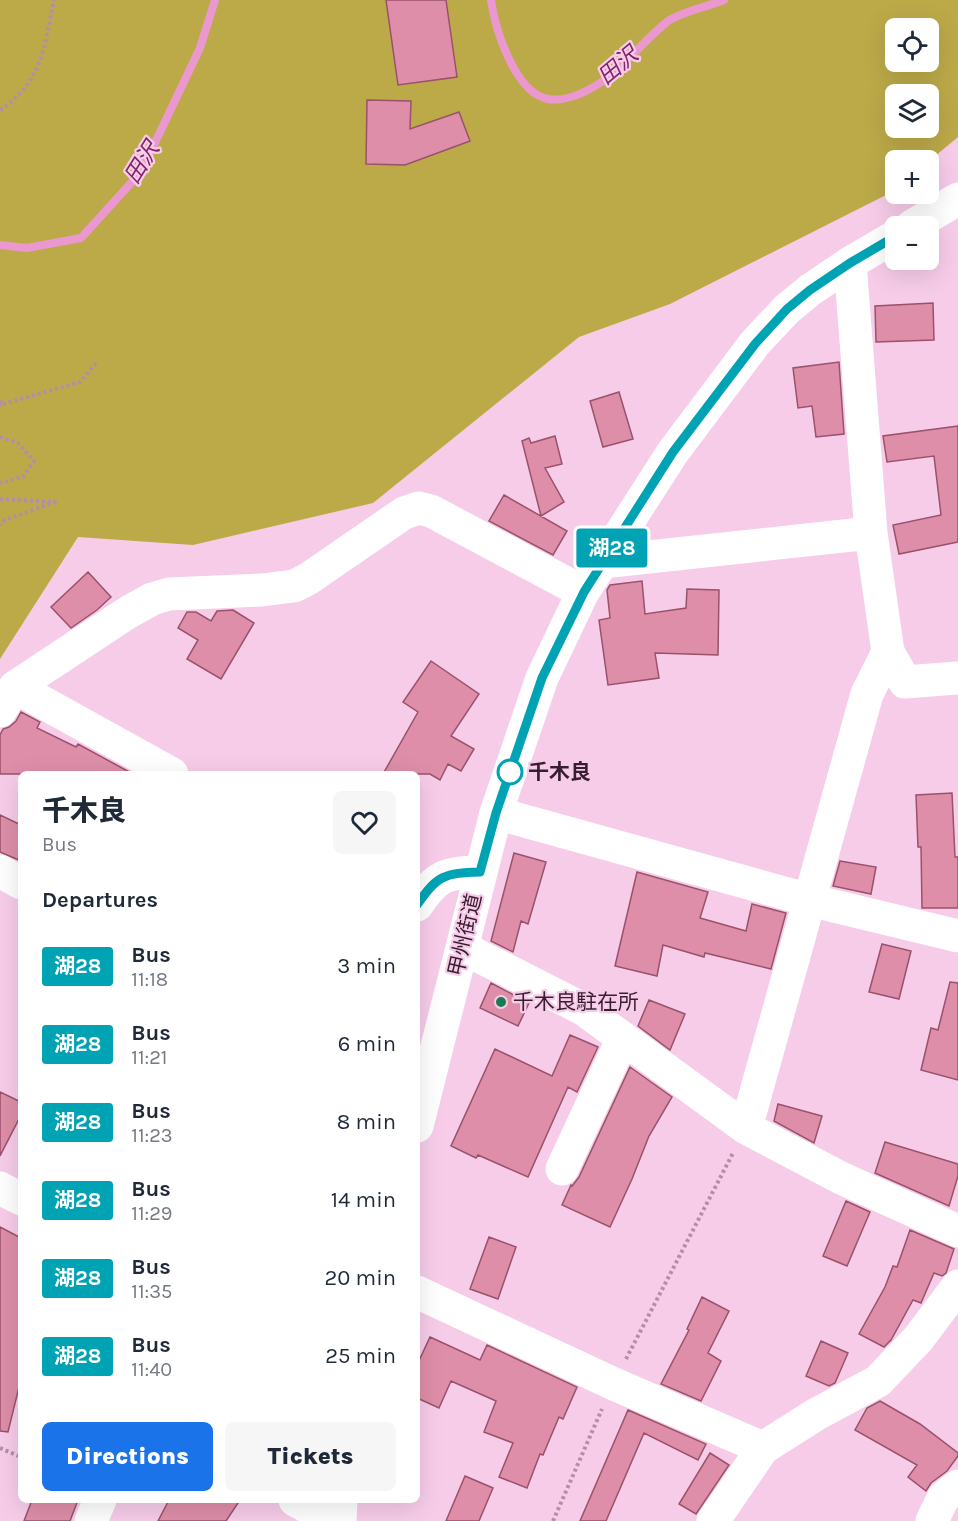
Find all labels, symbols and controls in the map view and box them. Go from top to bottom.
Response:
map controls [885,18,939,270]
button: locate [885,18,939,72]
water label: 田沢 [593,40,646,90]
button: layers [885,84,939,138]
water label: 田沢 [119,135,166,189]
button: + [885,150,939,204]
button: − [885,216,939,270]
line badge: 湖28 [578,528,646,568]
text: 湖28 [588,536,636,560]
marker: 千木良 [497,759,523,785]
place label: 千木良 [528,760,591,784]
button: heart [333,791,396,854]
text: 千木良 [42,794,126,827]
text: Bus [42,833,77,856]
text: Departures [42,887,158,913]
street label: 甲州街道 [444,891,486,979]
text: Bus [131,942,171,968]
text: 3 min [337,953,396,979]
text: 湖28 [54,954,101,978]
text: 11:18 [131,968,168,991]
place label: 千木良駐在所 [513,990,639,1014]
marker: 千木良駐在所 [494,995,508,1009]
text: Bus [131,1020,171,1046]
text: 6 min [338,1031,396,1057]
text: 湖28 [54,1032,101,1056]
text: 11:21 [131,1046,167,1069]
text: Bus [131,1098,171,1124]
text: 8 min [337,1109,396,1135]
text: 湖28 [54,1110,101,1134]
text: 11:23 [131,1124,173,1147]
text: Bus [131,1176,171,1202]
text: 14 min [331,1187,396,1213]
text: 湖28 [54,1188,101,1212]
text: 11:29 [131,1202,172,1225]
text: Bus [131,1254,171,1280]
text: 20 min [325,1265,396,1291]
text: 湖28 [54,1266,101,1290]
text: 11:35 [131,1280,172,1303]
text: Bus [131,1332,171,1358]
text: 25 min [325,1343,396,1369]
text: 湖28 [54,1344,101,1368]
text: 11:40 [131,1358,172,1381]
button: Directions [42,1422,213,1491]
button: Tickets [225,1422,396,1491]

